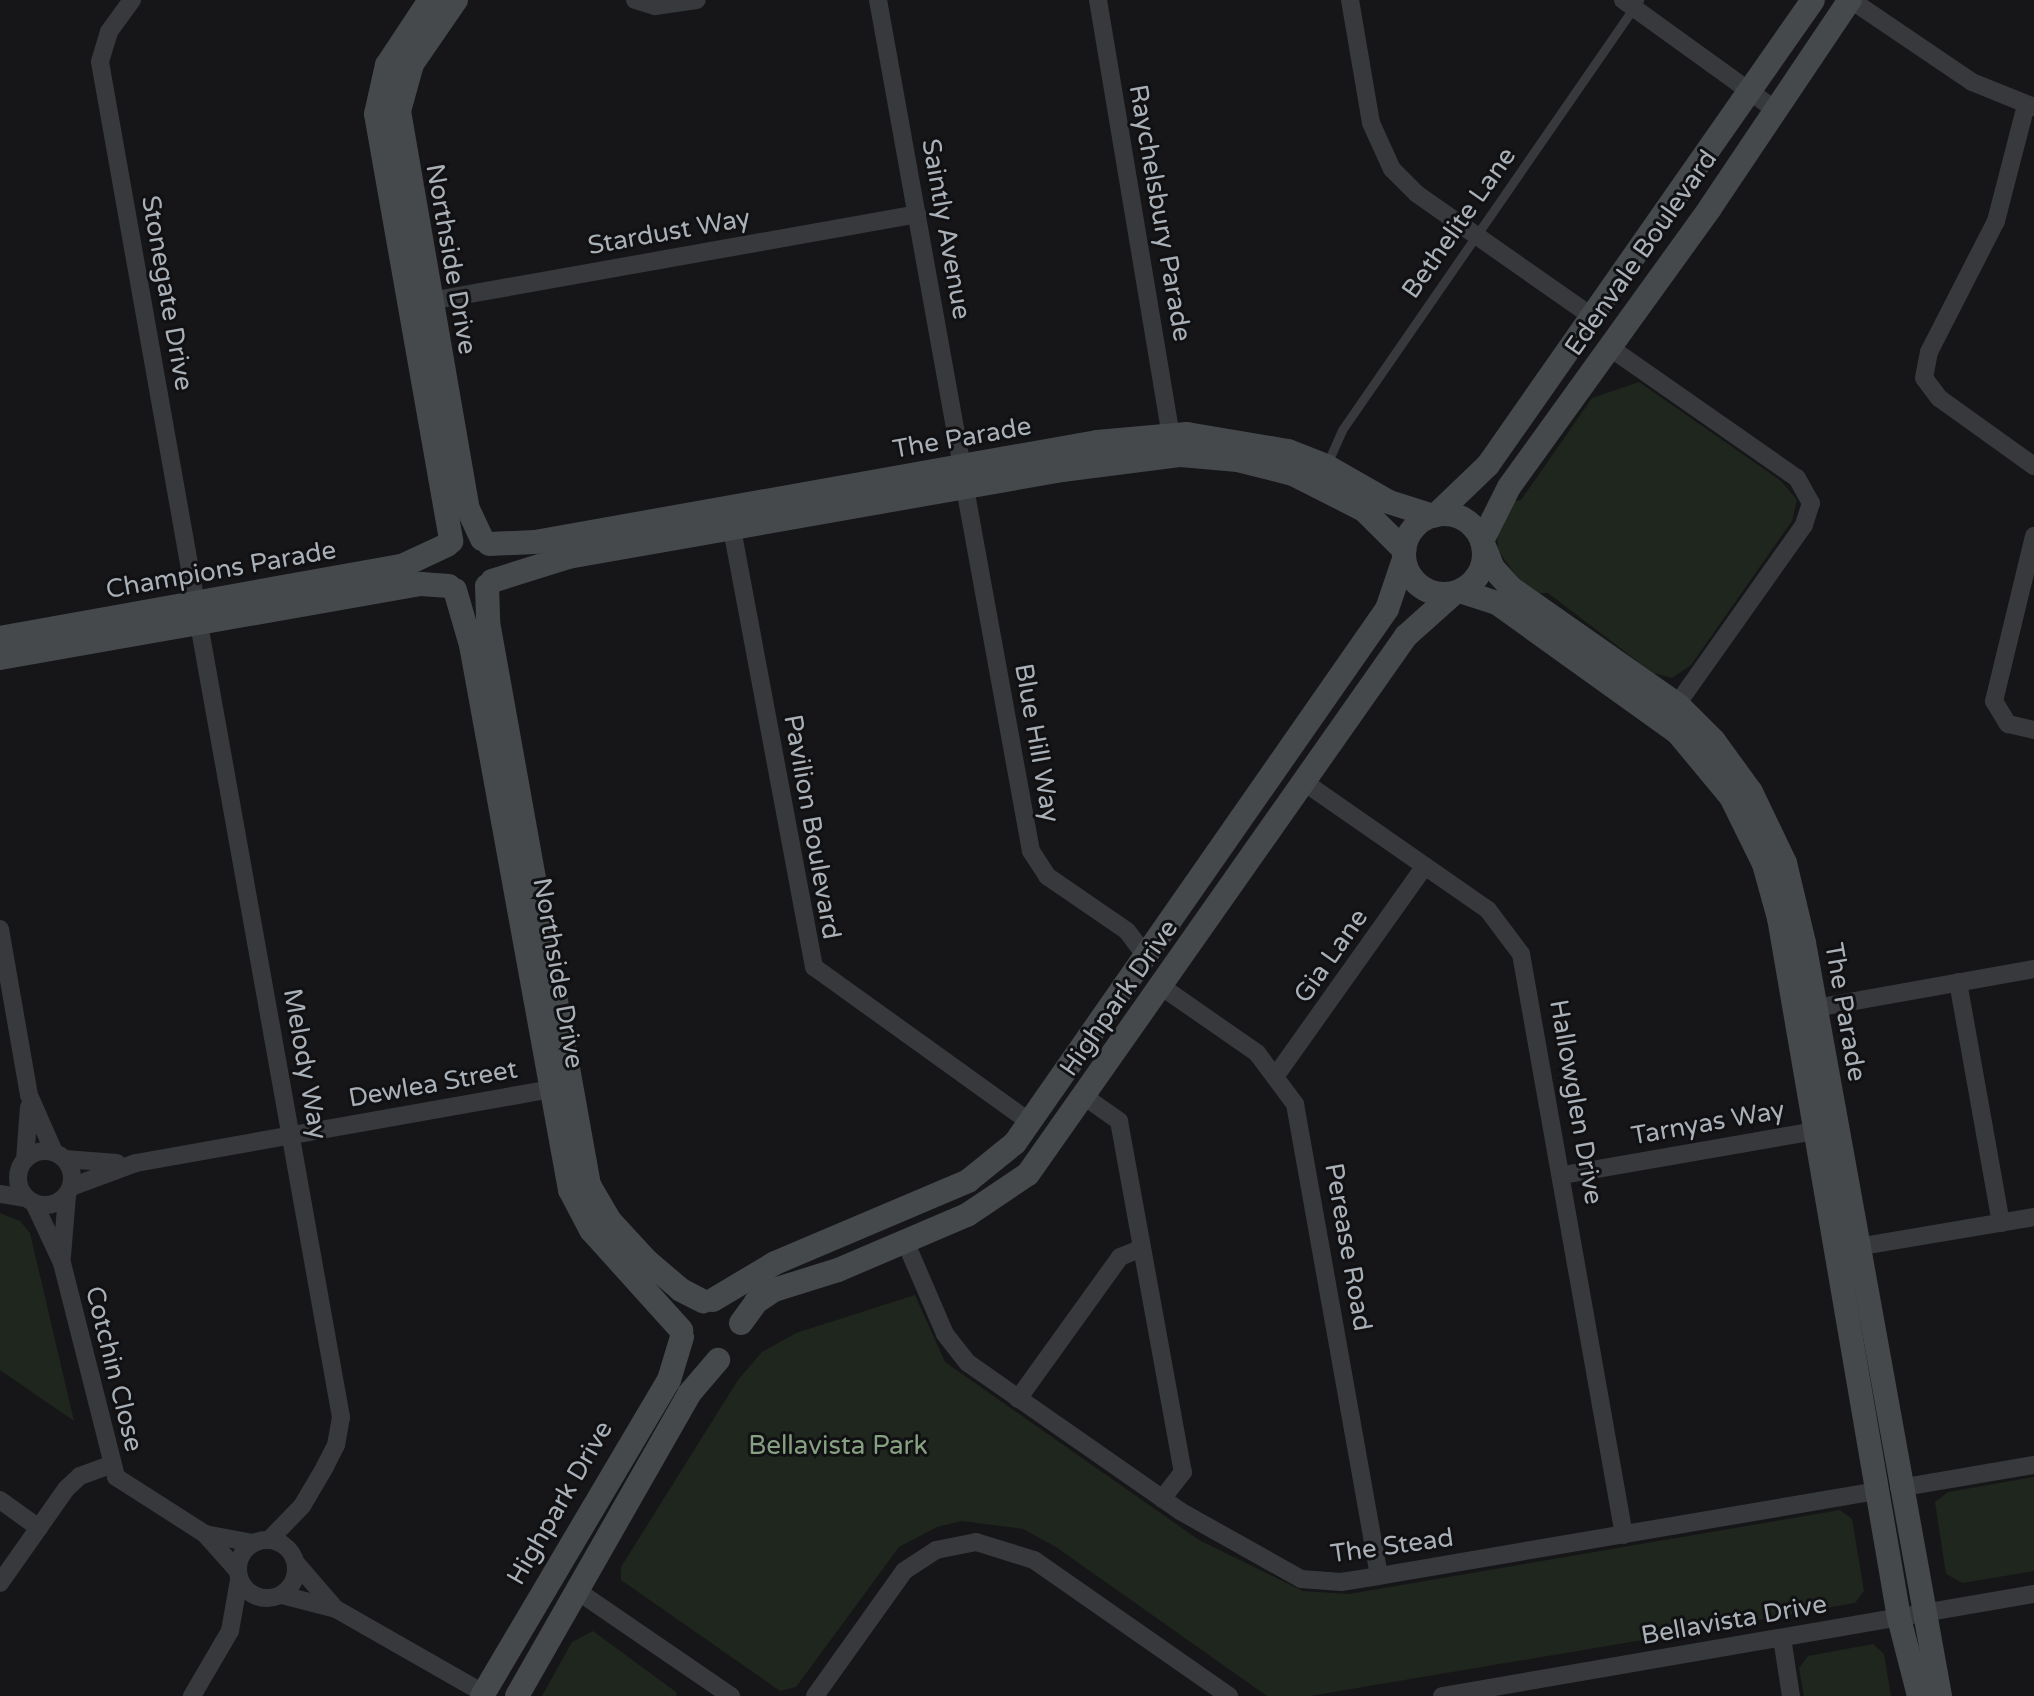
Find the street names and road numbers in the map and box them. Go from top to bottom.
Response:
street label: Raychelsbury Parade [1122,82,1198,344]
street label: Saintly Avenue [915,136,977,322]
street label: Bethelite Lane [1395,141,1523,305]
street label: Edenvale Boulevard [1558,144,1724,362]
street label: Northside Drive [419,161,483,357]
street label: Stonegate Drive [134,193,200,393]
street label: Stardust Way [585,202,753,262]
street label: The Parade [890,410,1034,466]
street label: Champions Parade [103,534,339,606]
street label: Blue Hill Way [1008,661,1066,825]
street label: Pavilion Boulevard [777,712,847,942]
street label: Northside Drive [526,875,590,1071]
street label: Gia Lane [1287,903,1375,1009]
street label: Highpark Drive [1053,914,1185,1082]
street label: The Parade [1817,940,1873,1084]
street label: Melody Way [276,986,334,1142]
street label: Hallowglen Drive [1543,997,1609,1207]
street label: Dewlea Street [346,1054,520,1114]
street label: Tarnyas Way [1629,1094,1787,1152]
street label: Perease Road [1318,1161,1378,1333]
street label: Cotchin Close [78,1283,150,1455]
street label: Highpark Drive [500,1416,620,1590]
street label: The Stead [1328,1522,1456,1570]
street label: Bellavista Drive [1639,1588,1829,1652]

